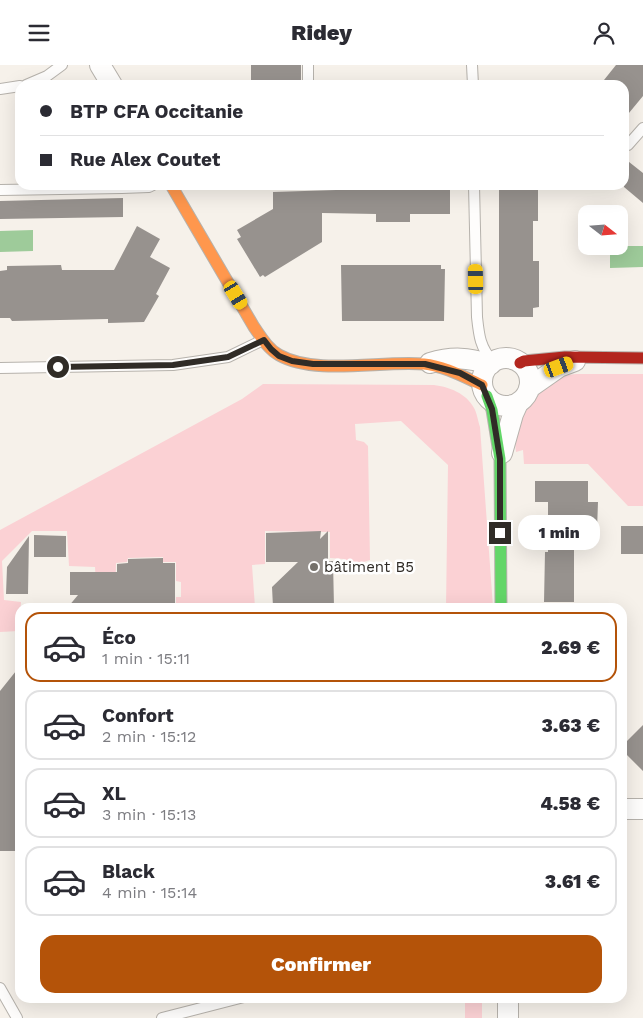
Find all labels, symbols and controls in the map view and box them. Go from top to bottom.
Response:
icon: menu [25,19,53,47]
icon: person [590,19,618,47]
text: Ridey [291,20,352,45]
text: BTP CFA Occitanie [70,100,243,123]
text: Rue Alex Coutet [70,148,220,171]
north arrow [578,205,628,255]
map controls [578,205,628,255]
car [468,264,483,294]
car [221,278,250,312]
car [542,355,575,379]
route start [47,356,69,378]
callout: 1 min [518,515,600,551]
route end [489,522,511,544]
text: 1 min [538,523,580,542]
place label: bâtiment B5 [324,558,414,576]
marker: bâtiment B5 [308,561,320,573]
icon: car [42,625,87,670]
text: Éco [102,626,136,649]
text: 2.69 € [541,636,600,659]
text: 1 min · 15:11 [102,649,190,668]
icon: car [42,703,87,748]
text: Confort [102,704,173,727]
text: 3.63 € [542,714,600,737]
text: 2 min · 15:12 [102,727,196,746]
icon: car [42,781,87,826]
text: XL [102,782,126,805]
text: 4.58 € [540,792,600,815]
text: 3 min · 15:13 [102,805,196,824]
icon: car [42,859,87,904]
text: Black [102,860,155,883]
text: 3.61 € [545,870,600,893]
text: 4 min · 15:14 [102,883,197,902]
button: Confirmer [40,935,602,993]

